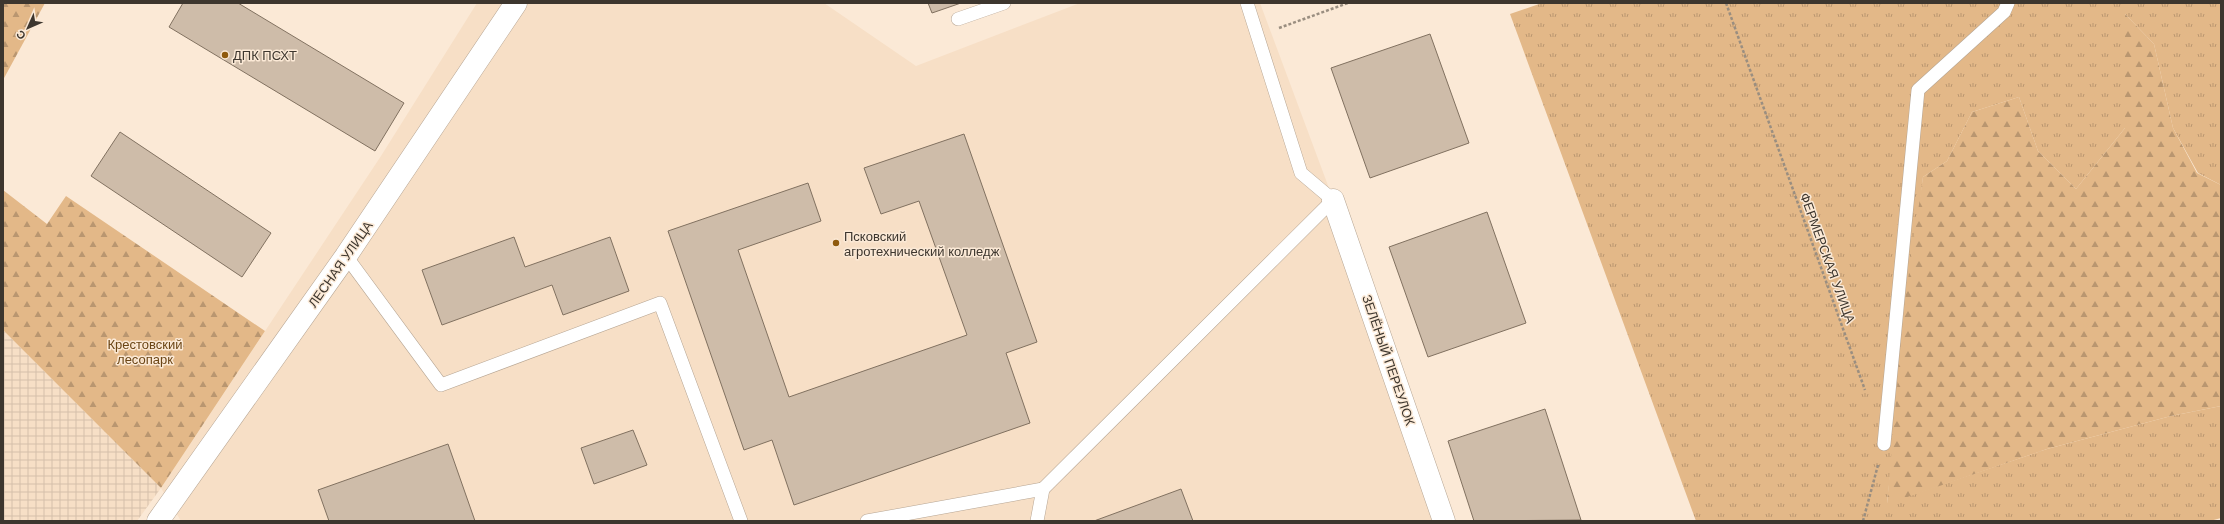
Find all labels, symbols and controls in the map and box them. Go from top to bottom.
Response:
north arrow [8,8,48,48]
text: С [14,28,28,42]
place label: ДПК ПСХТ [233,48,297,63]
marker: ДПК ПСХТ [220,50,230,60]
street label: ФЕРМЕРСКАЯ УЛИЦА [1797,191,1858,326]
street label: ЛЕСНАЯ УЛИЦА [305,218,376,310]
place label: Псковский агротехнический колледж [844,229,1000,259]
marker: Псковский агротехнический колледж [831,238,841,248]
street label: ЗЕЛЁНЫЙ ПЕРЕУЛОК [1359,293,1418,428]
park label: Крестовский лесопарк [107,337,183,367]

